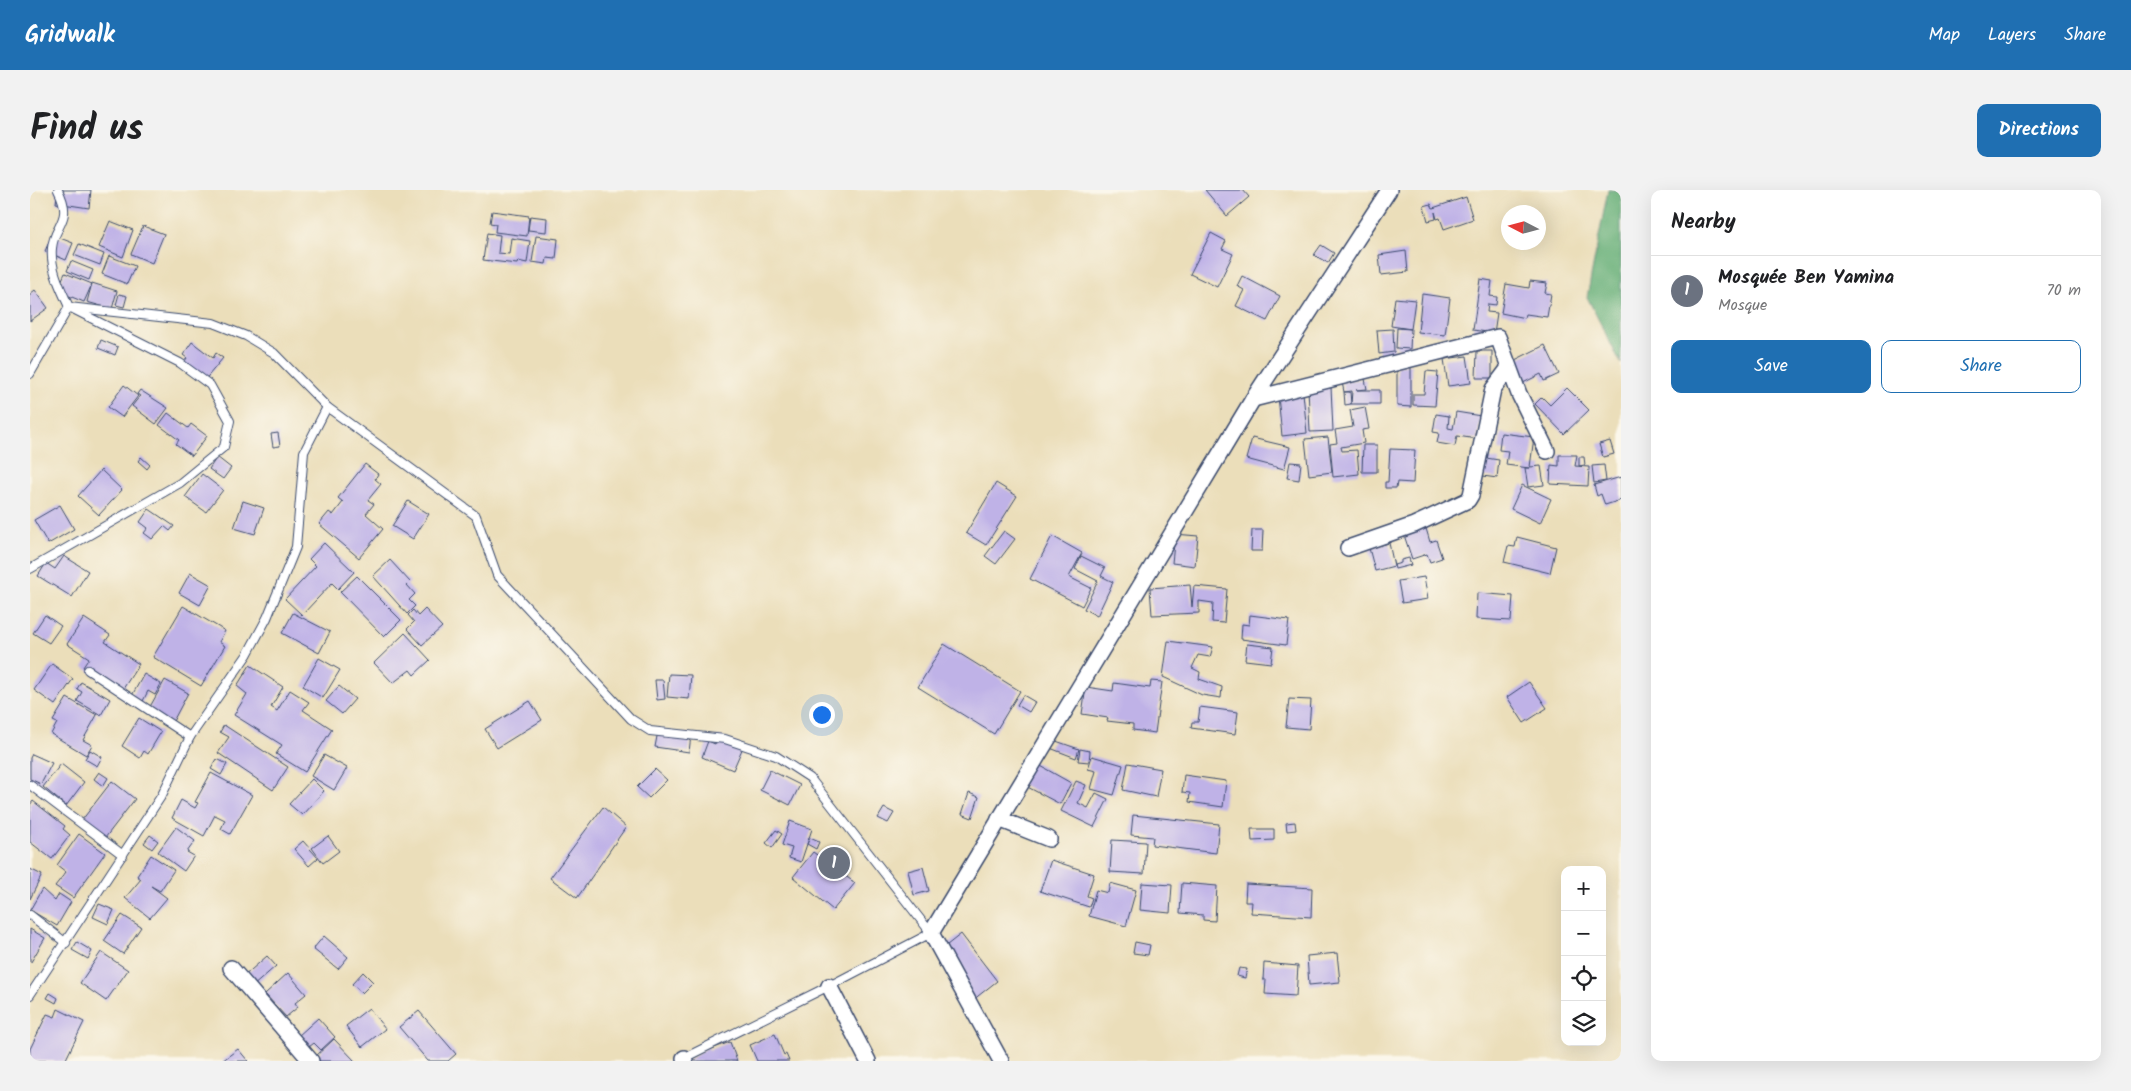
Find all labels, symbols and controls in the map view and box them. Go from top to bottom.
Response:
text: Gridwalk [25,16,115,55]
text: Map [1929,21,1960,50]
text: Layers [1988,21,2036,50]
text: Share [2064,21,2106,50]
text: Find us [30,102,143,158]
button: Directions [1977,104,2101,157]
north arrow [1501,205,1546,250]
text: Nearby [1671,206,1736,239]
text: Mosquée Ben Yamina [1718,263,1894,293]
text: 1 [1685,278,1689,303]
text: 70 m [2046,278,2081,303]
text: Mosque [1718,293,1767,318]
button: Save [1671,340,1871,393]
button: Share [1881,340,2081,393]
your location [809,702,835,728]
pin: 1 [818,844,850,882]
map controls [1561,866,1606,1046]
button: + [1561,866,1606,911]
button: − [1561,911,1606,956]
button: locate [1561,956,1606,1001]
button: layers [1561,1001,1606,1046]

